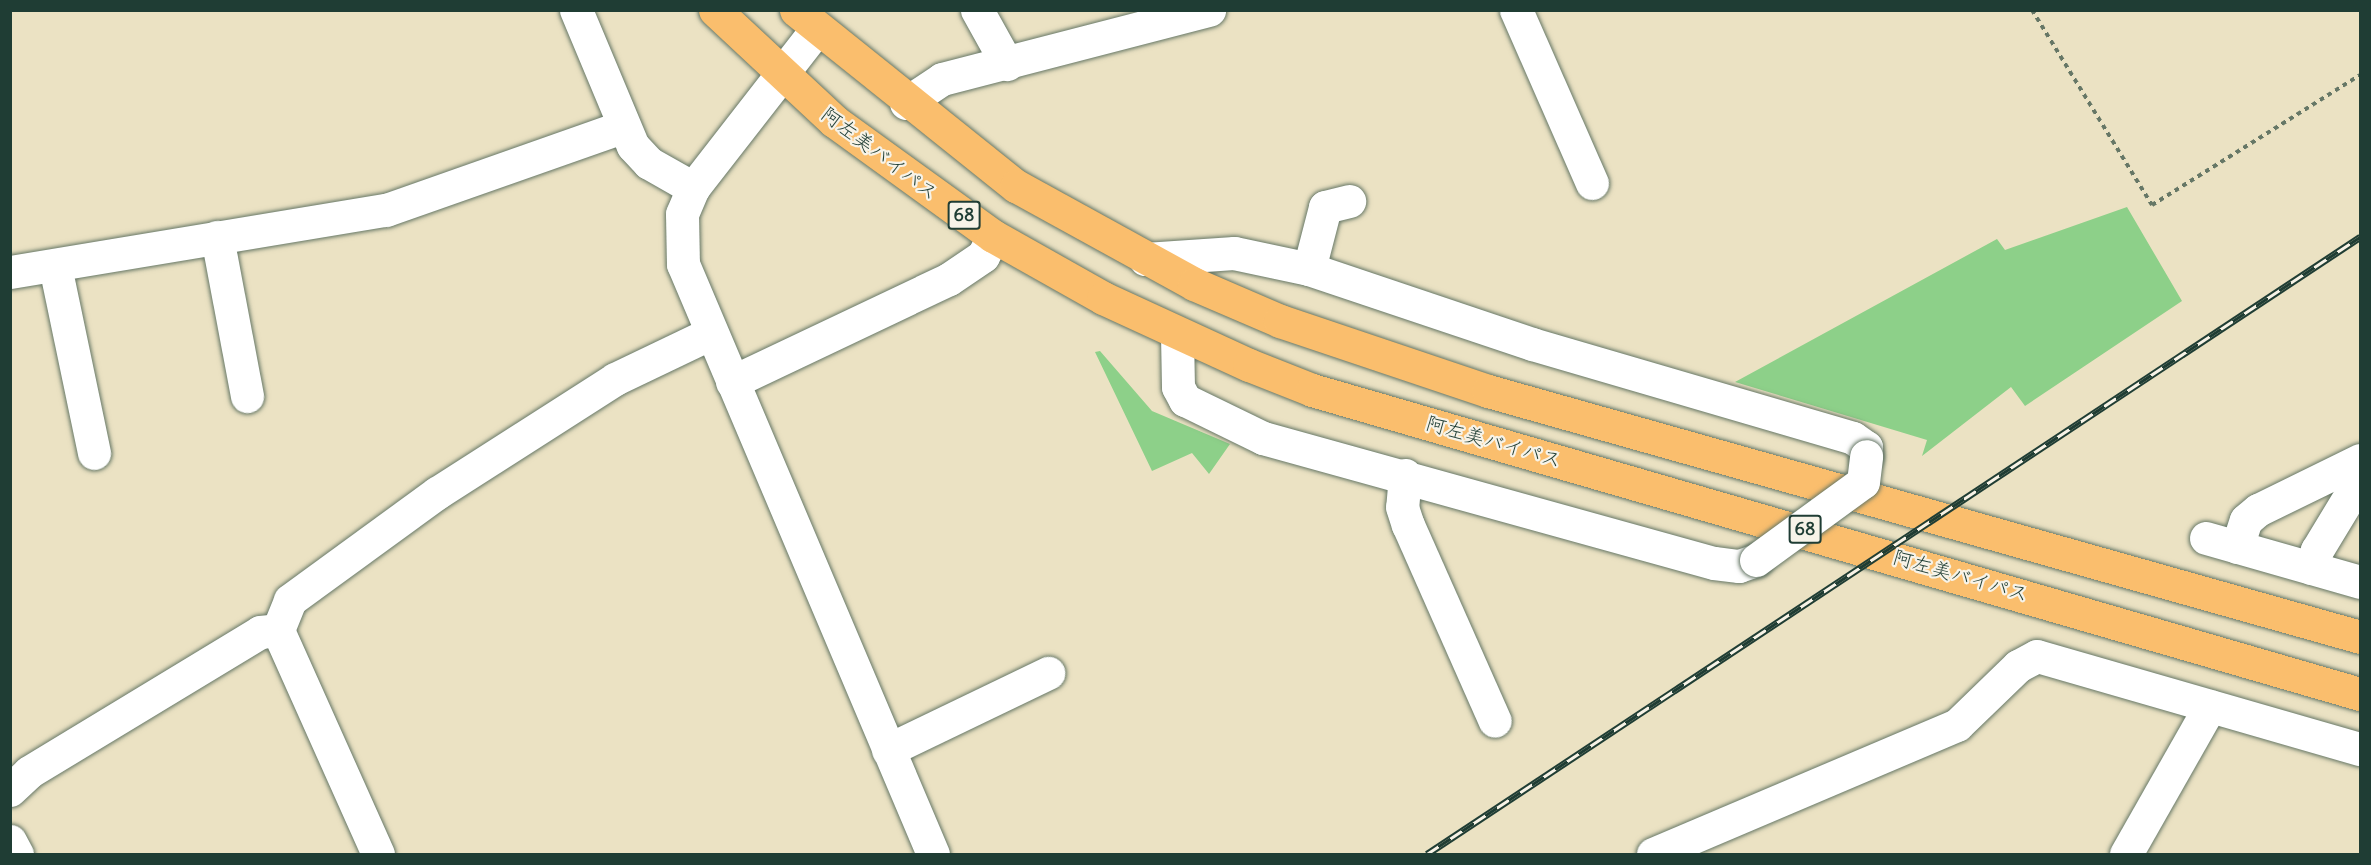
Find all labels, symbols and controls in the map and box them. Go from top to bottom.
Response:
street label: 阿左美バイパス [817,101,943,205]
road number: 68 [948,200,980,230]
street label: 阿左美バイパス [1423,410,1565,472]
road number: 68 [1788,514,1822,544]
street label: 阿左美バイパス [1890,544,2032,606]

